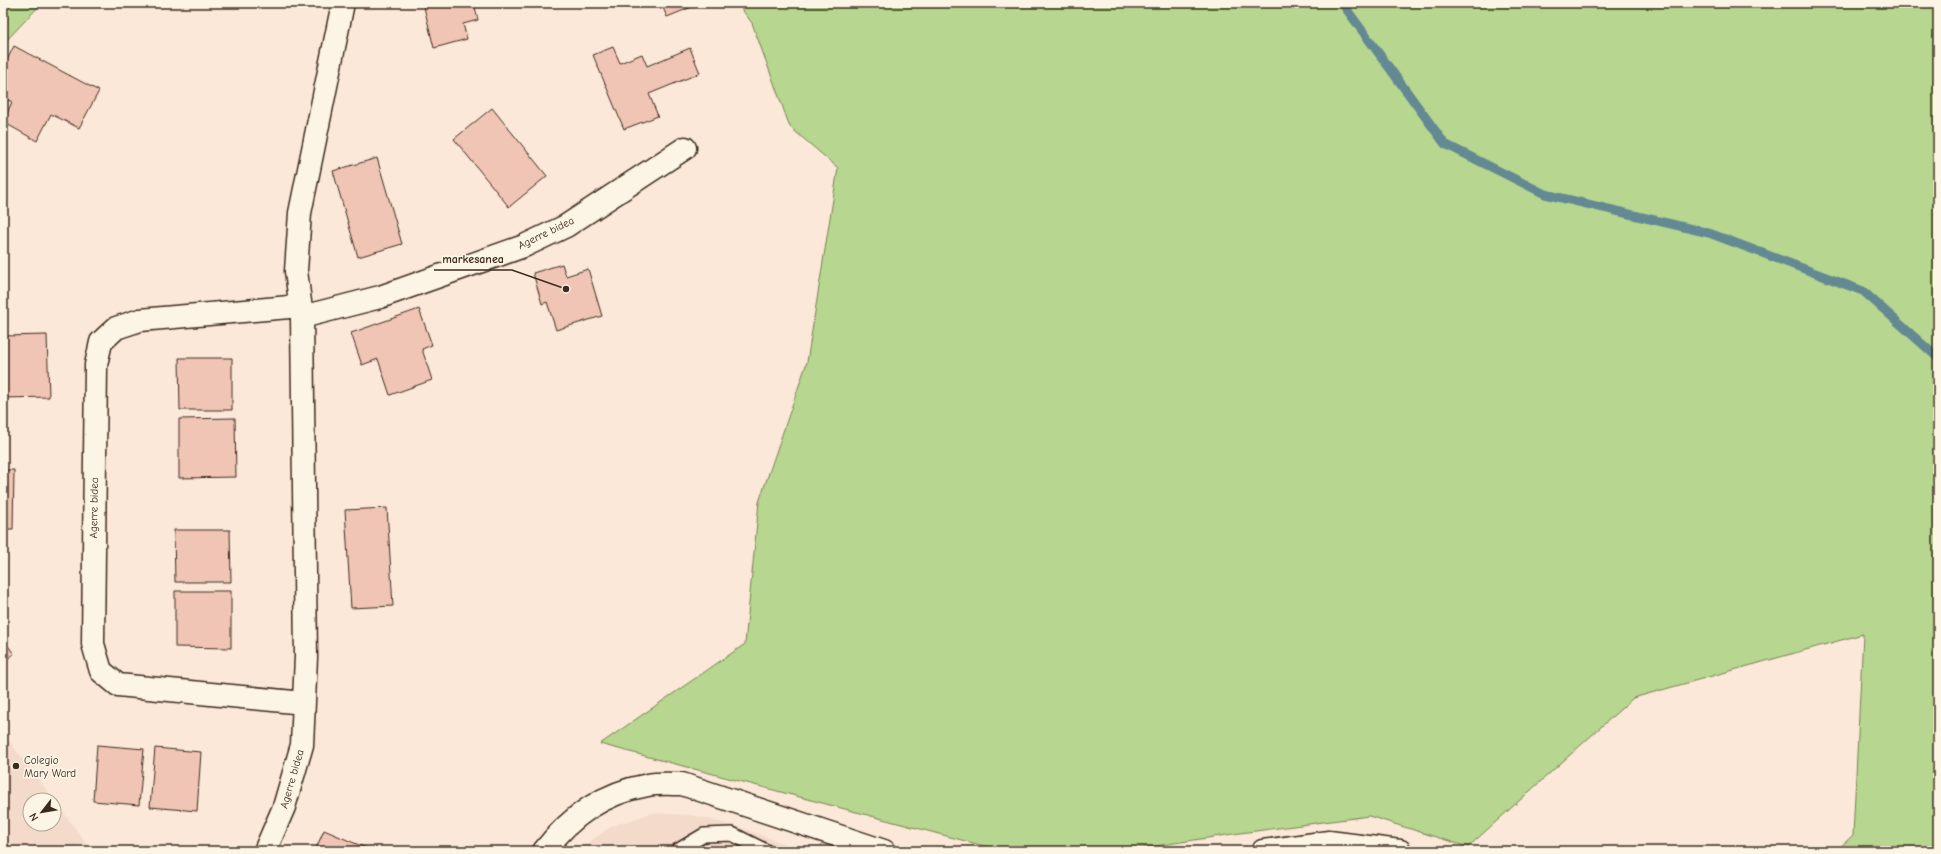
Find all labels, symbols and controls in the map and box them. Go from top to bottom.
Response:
street label: Agerre bidea [516,214,576,252]
callout: markesanea [434,246,512,270]
text: markesanea [442,252,504,266]
street label: Agerre bidea [87,477,101,539]
street label: Agerre bidea [277,748,307,810]
place label: Colegio Mary Ward [24,754,76,780]
marker: Colegio Mary Ward [11,761,21,771]
north arrow [22,792,62,832]
text: N [26,810,41,823]

